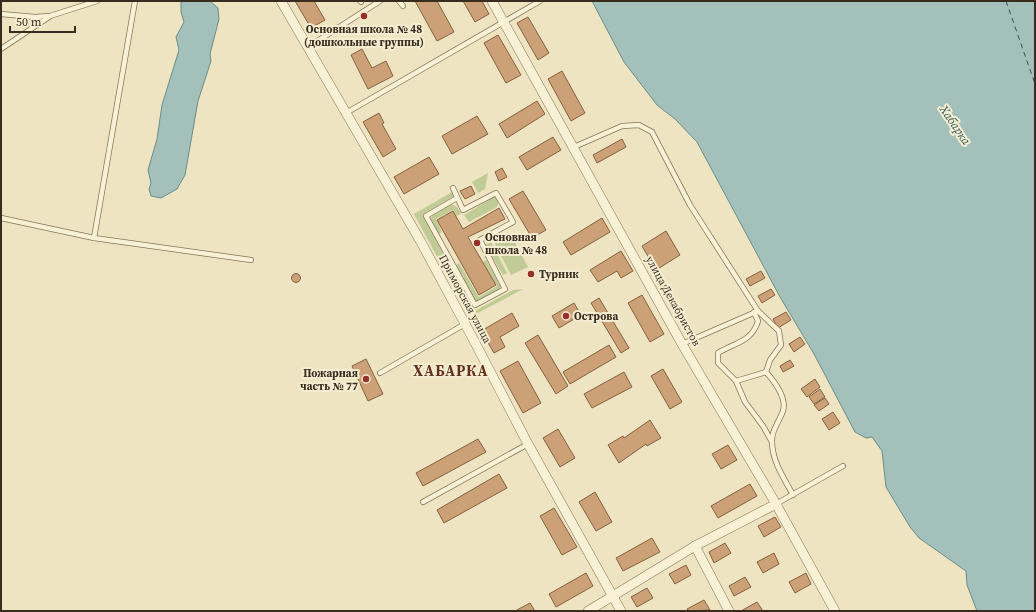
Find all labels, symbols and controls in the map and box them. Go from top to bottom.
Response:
scale bar [10,8,75,34]
marker: Основная школа № 48 (дошкольные группы) [359,11,369,21]
text: 50 m [16,14,42,30]
place label: Основная школа № 48 (дошкольные группы) [304,22,424,50]
water label: Хабарка [935,101,975,149]
place label: Основная школа № 48 [485,230,547,258]
marker: Основная школа № 48 [472,238,482,248]
street label: Приморская улица [435,252,495,346]
street label: улица Декабристов [642,253,704,349]
place label: Турник [539,267,579,282]
marker: Турник [526,269,536,279]
place label: Острова [574,309,618,324]
marker: Острова [561,311,571,321]
district label: ХАБАРКА [413,360,489,381]
place label: Пожарная часть № 77 [300,366,358,394]
marker: Пожарная часть № 77 [361,374,371,384]

